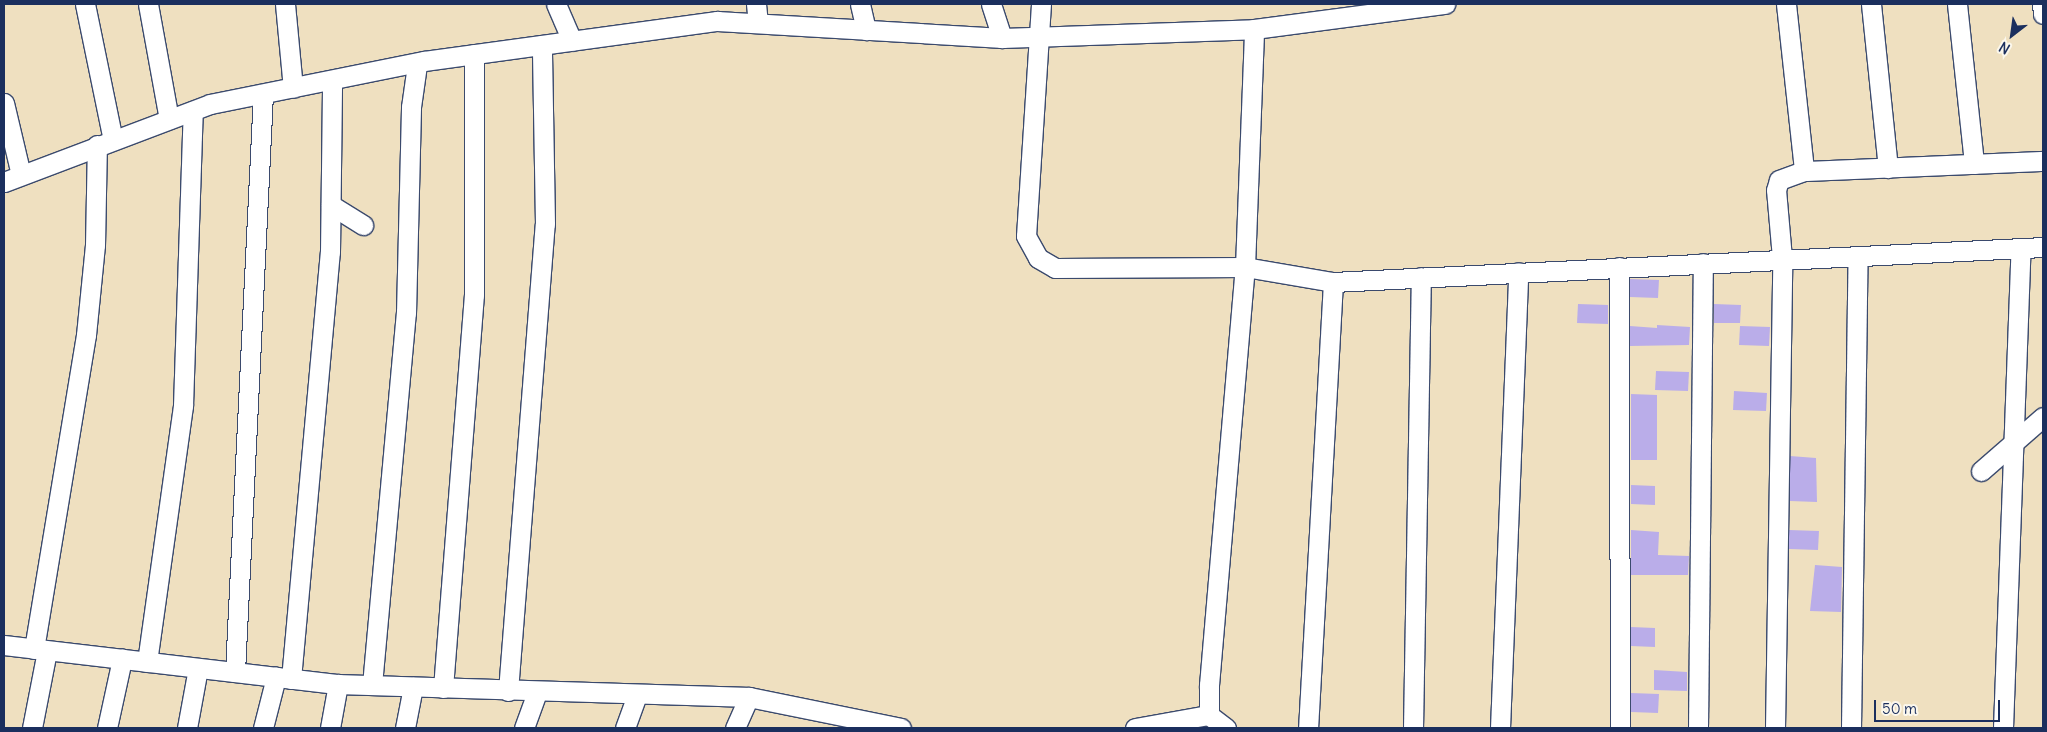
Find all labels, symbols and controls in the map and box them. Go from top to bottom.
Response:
north arrow [1987,10,2037,60]
text: N [1996,38,2013,58]
scale bar [1877,690,2003,722]
text: 50 m [1882,699,1917,718]

